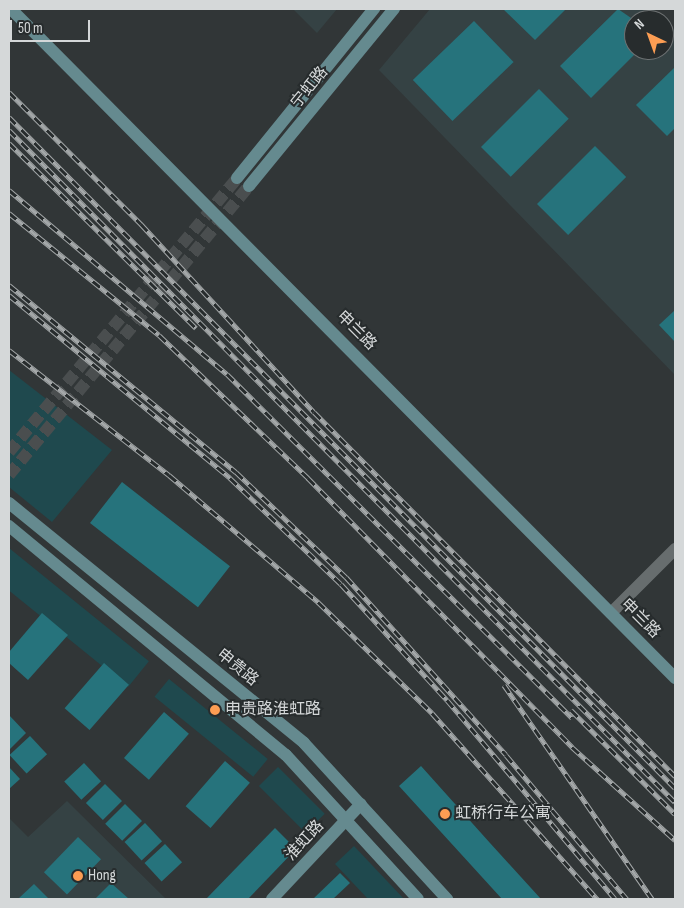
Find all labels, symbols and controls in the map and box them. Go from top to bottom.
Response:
scale bar [12,10,92,42]
north arrow [624,10,674,60]
text: N [631,15,648,33]
text: 50 m [18,19,43,38]
street label: 宁虹路 [287,63,333,113]
street label: 申兰路 [332,307,380,355]
street label: 申兰路 [616,595,664,643]
street label: 申贵路 [212,645,262,691]
place label: 申贵路淮虹路 [225,700,321,720]
marker: 申贵路淮虹路 [209,704,221,716]
place label: 虹桥行车公寓 [455,804,551,824]
marker: 虹桥行车公寓 [439,808,451,820]
street label: 淮虹路 [282,817,328,865]
place label: Hong [88,866,116,886]
marker: Hong [72,870,84,882]

